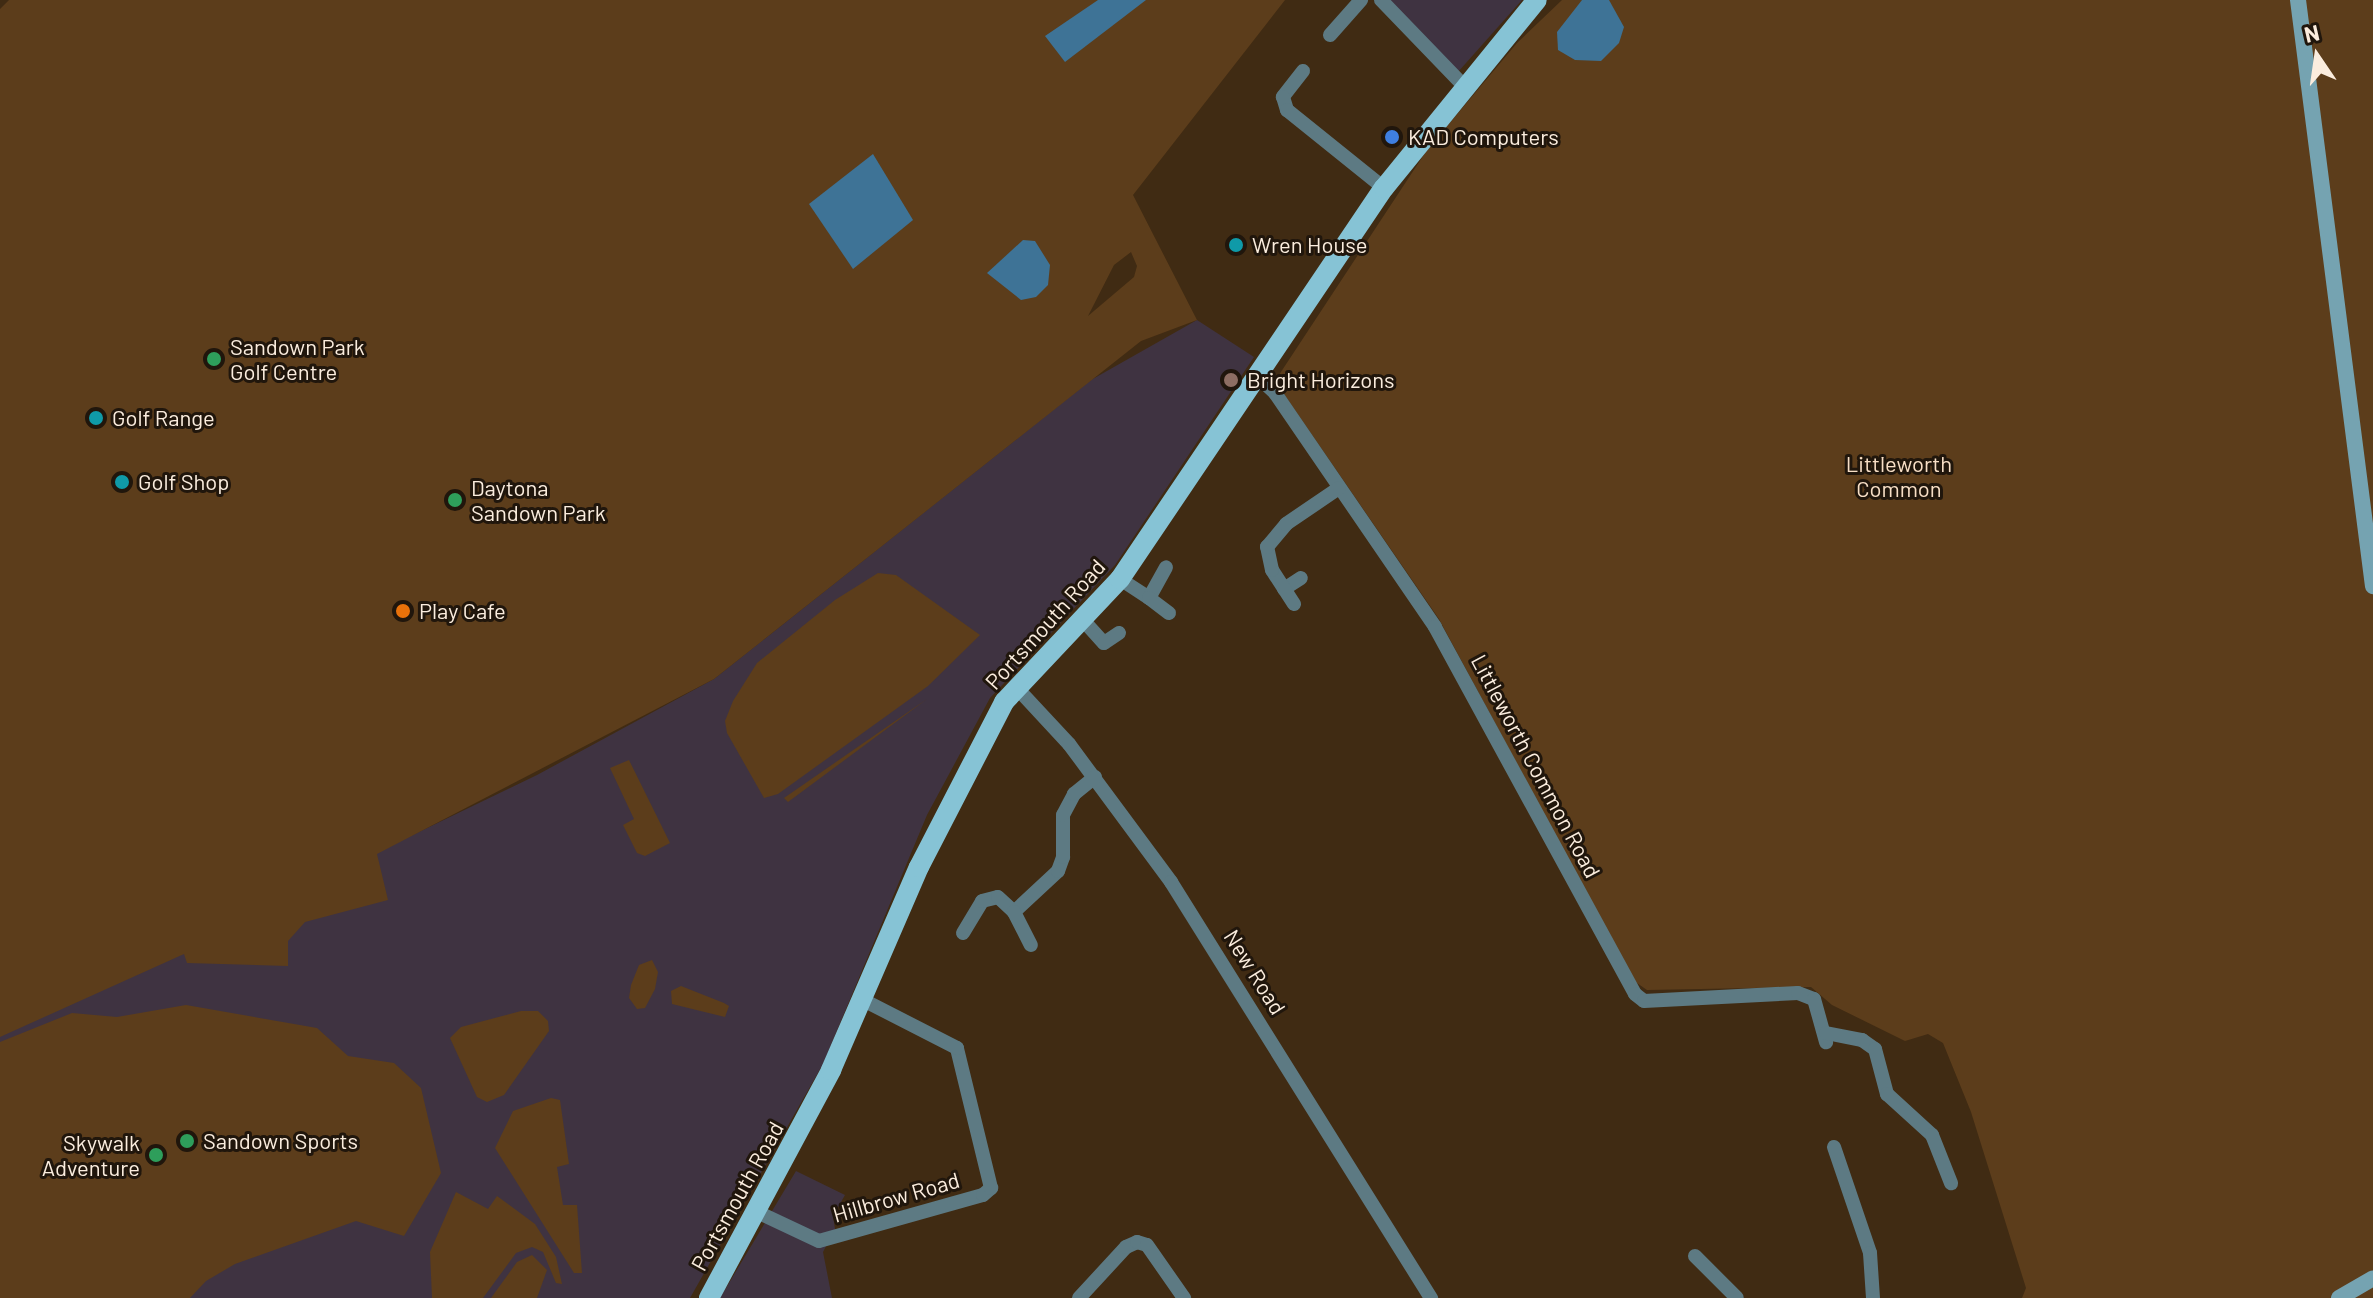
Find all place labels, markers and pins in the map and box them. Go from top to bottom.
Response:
place label: KAD Computers [1408,124,1559,150]
marker: KAD Computers [1383,128,1401,146]
place label: Wren House [1252,232,1367,258]
marker: Wren House [1227,236,1245,254]
place label: Sandown Park Golf Centre [230,333,365,384]
marker: Sandown Park Golf Centre [205,350,223,368]
place label: Bright Horizons [1247,367,1395,393]
marker: Bright Horizons [1222,371,1240,389]
place label: Golf Range [112,405,215,431]
marker: Golf Range [87,409,105,427]
place label: Golf Shop [138,469,229,495]
marker: Golf Shop [113,473,131,491]
place label: Daytona Sandown Park [471,474,606,526]
marker: Daytona Sandown Park [446,491,464,509]
place label: Play Cafe [419,598,506,624]
marker: Play Cafe [394,602,412,620]
place label: Sandown Sports [203,1128,358,1154]
place label: Skywalk Adventure [42,1129,140,1180]
marker: Sandown Sports [178,1132,196,1150]
marker: Skywalk Adventure [147,1146,165,1164]

